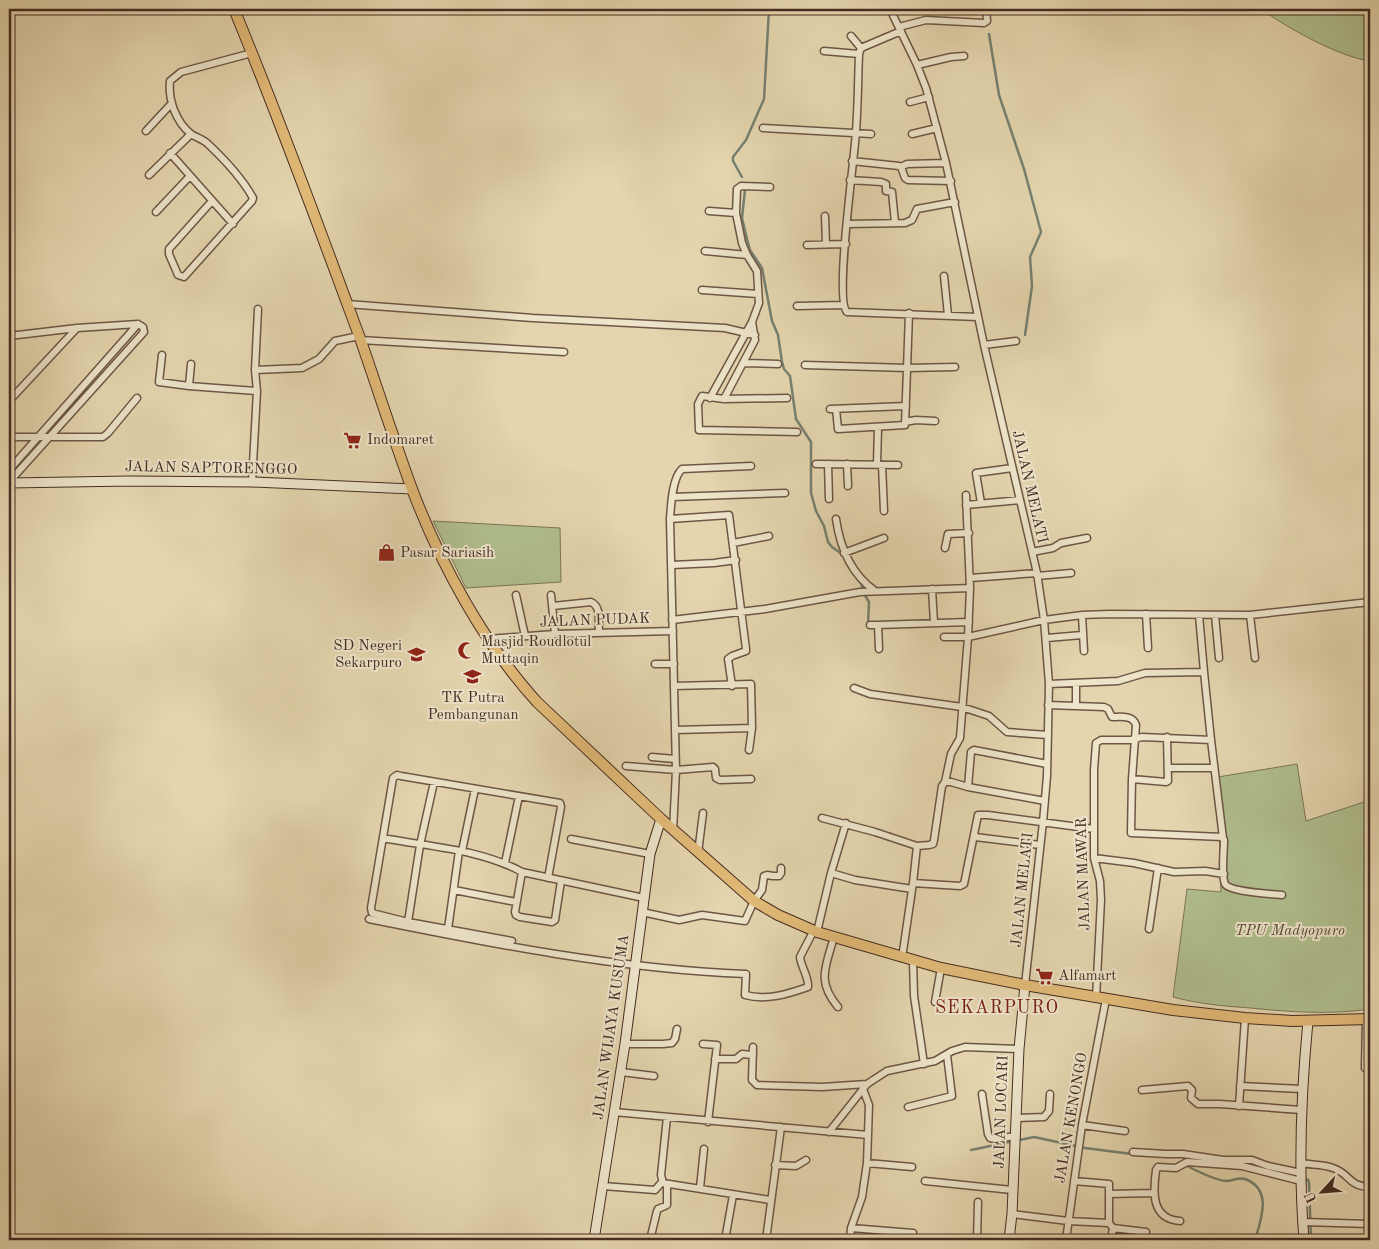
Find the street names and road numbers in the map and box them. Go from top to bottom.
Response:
street label: JALAN MELATI [1009,429,1049,545]
street label: JALAN SAPTORENGGO [125,460,297,478]
street label: JALAN PUDAK [539,612,651,630]
street label: JALAN MAWAR [1075,817,1093,931]
street label: JALAN MELATI [1009,832,1037,948]
street label: JALAN WIJAYA KUSUMA [592,933,633,1121]
street label: JALAN KENONGO [1053,1051,1091,1185]
street label: JALAN LOCARI [993,1055,1011,1169]

